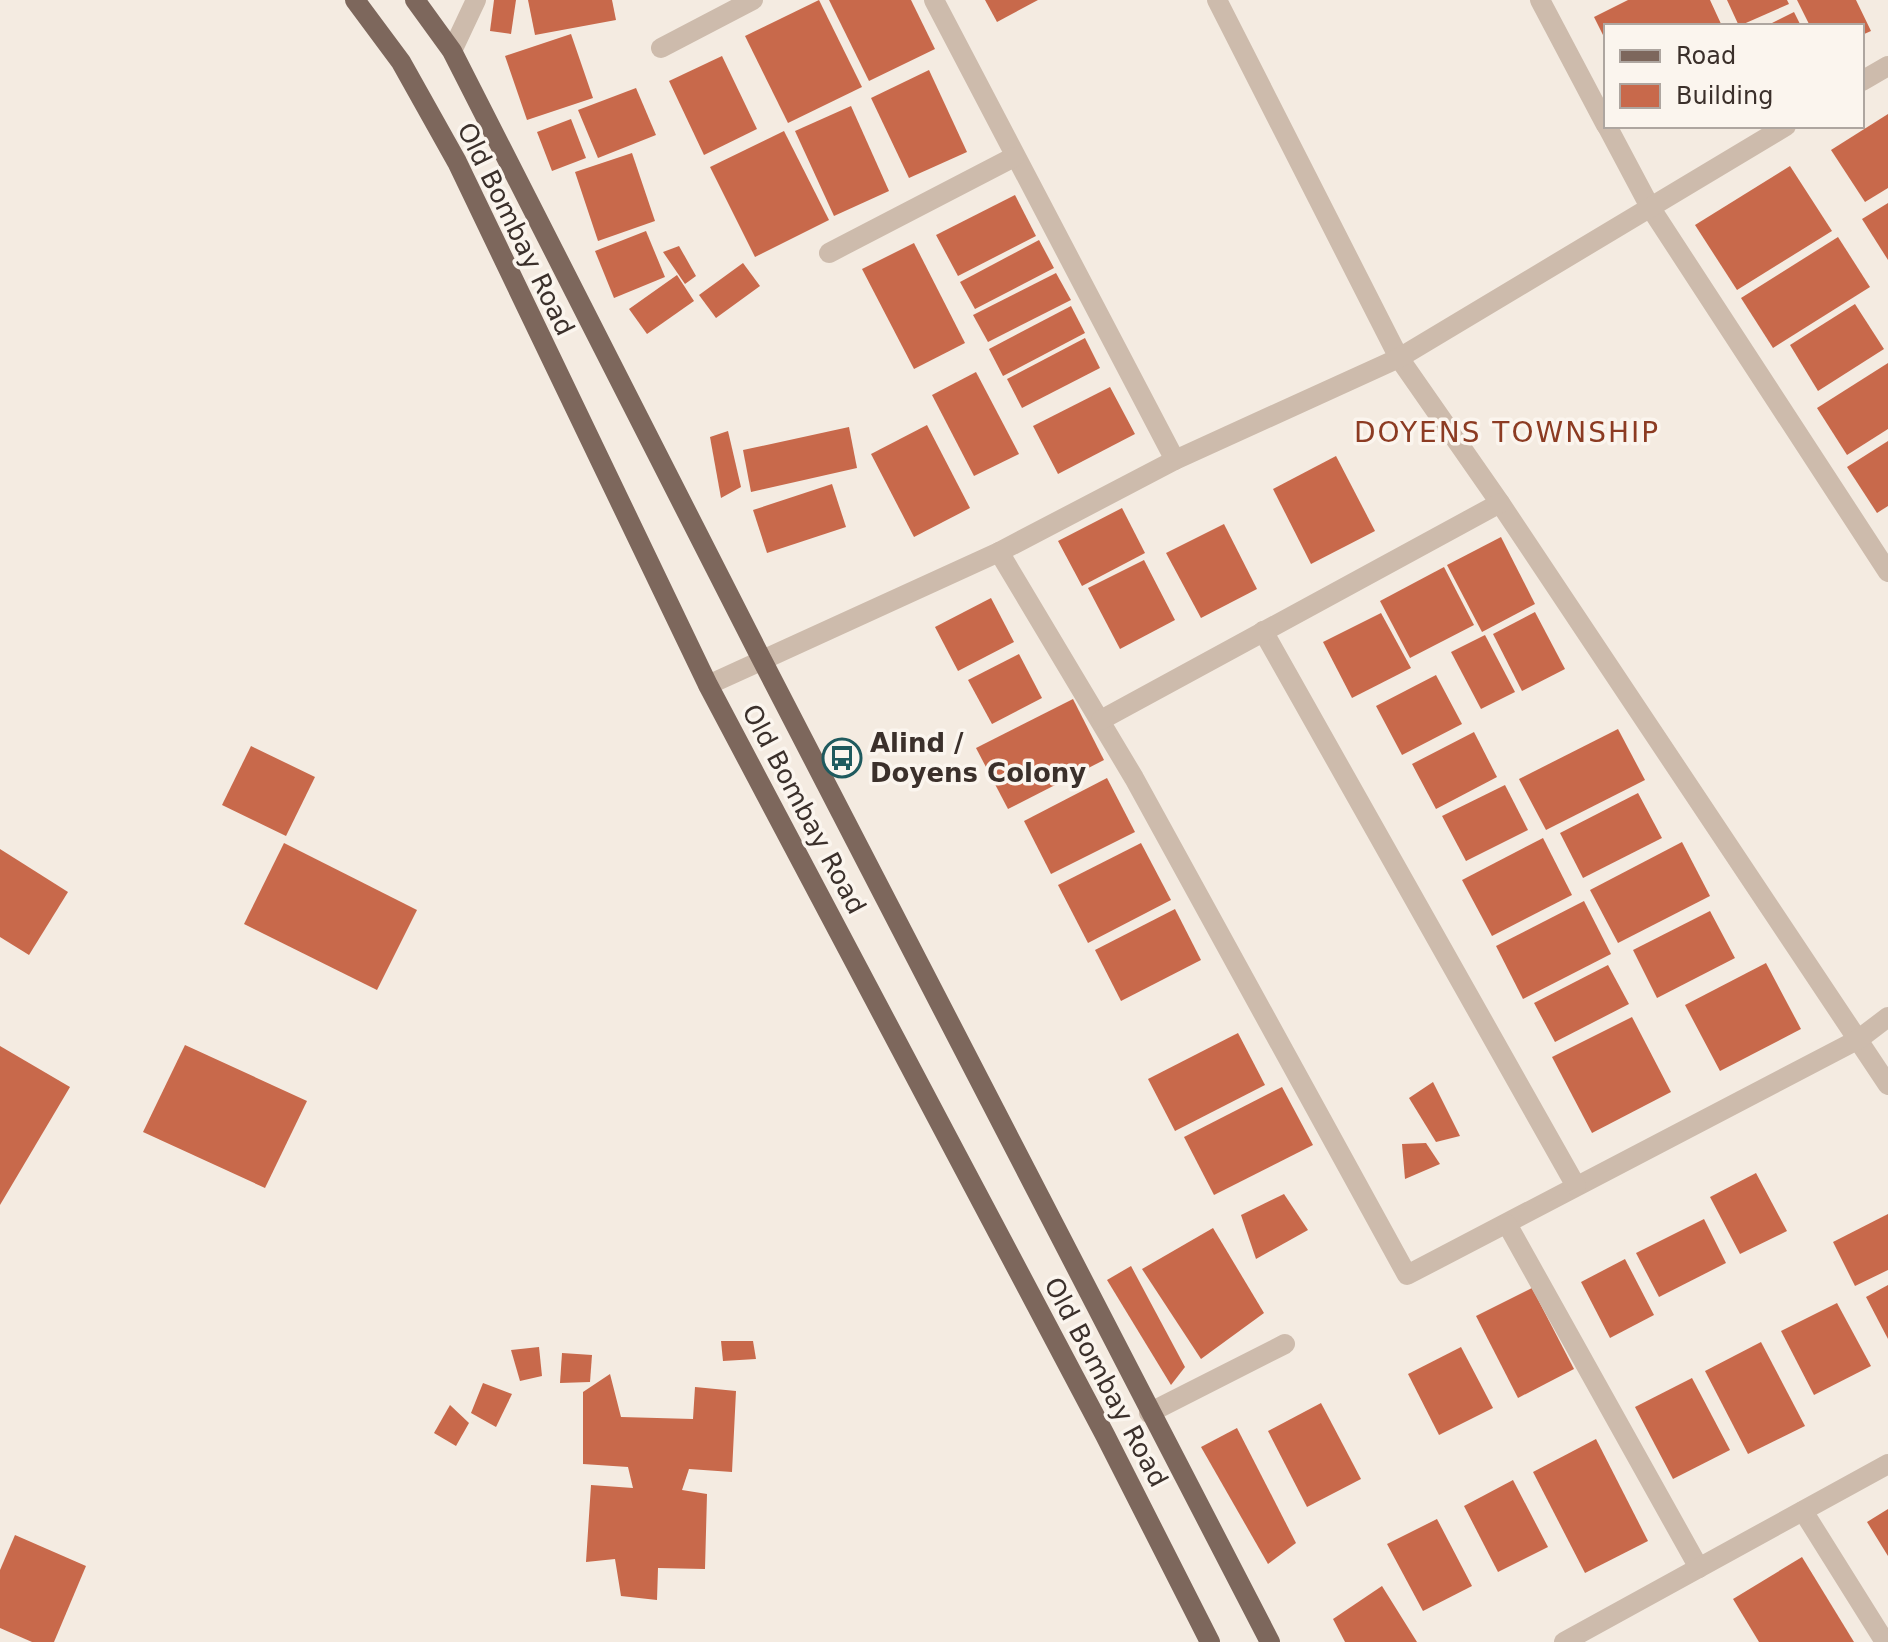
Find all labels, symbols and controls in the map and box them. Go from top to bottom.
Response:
legend [1604,24,1864,128]
text: Road [1676,42,1736,70]
text: Building [1676,82,1773,110]
street label: Old Bombay Road [451,118,581,340]
district label: DOYENS TOWNSHIP [1354,416,1660,449]
street label: Old Bombay Road [736,699,872,919]
place label: Alind / Doyens Colony [870,728,1086,788]
bus stop icon: Alind / Doyens Colony [821,737,863,779]
street label: Old Bombay Road [1038,1272,1174,1492]

